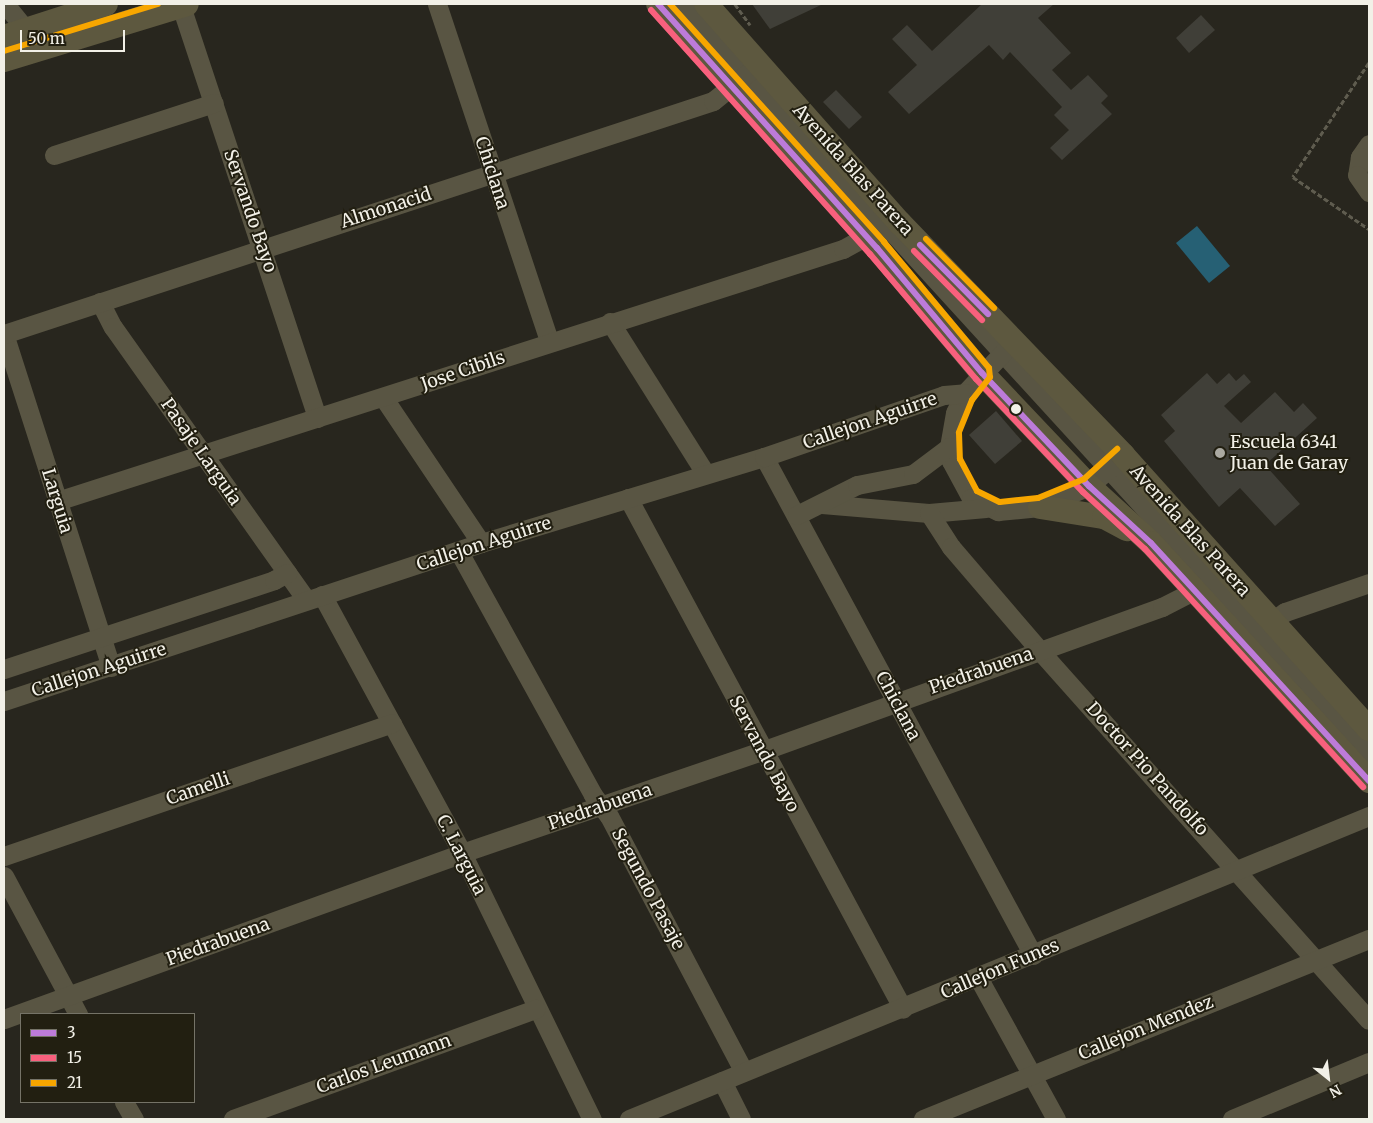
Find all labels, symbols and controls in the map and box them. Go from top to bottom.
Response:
scale bar [22,20,128,52]
text: 50 m [28,29,65,48]
street label: Avenida Blas Parera [788,100,918,240]
street label: Chiclana [470,134,514,212]
street label: Servando Bayo [219,147,281,275]
street label: Almonacid [338,183,434,233]
street label: Jose Cibils [418,347,508,395]
street label: Callejon Aguirre [800,388,940,454]
street label: Pasaje Larguia [156,394,246,510]
unlabelled marker [1011,404,1021,414]
place label: Escuela 6341 Juan de Garay [1230,432,1348,474]
marker: Escuela 6341 Juan de Garay [1214,447,1226,459]
street label: Avenida Blas Parera [1125,461,1255,601]
street label: Larguia [37,466,77,536]
street label: Callejon Aguirre [414,512,554,576]
street label: Callejon Aguirre [29,638,169,702]
street label: Piedrabuena [926,643,1036,699]
street label: Chiclana [871,668,925,744]
street label: Servando Bayo [724,692,804,816]
street label: Doctor Pio Pandolfo [1081,698,1213,840]
street label: Camelli [163,768,233,810]
street label: Piedrabuena [545,779,655,835]
street label: C. Larguia [432,811,490,899]
street label: Segundo Pasaje [607,824,689,954]
street label: Piedrabuena [163,913,273,971]
street label: Callejon Funes [938,934,1062,1004]
street label: Callejon Mendez [1075,991,1217,1065]
legend [20,1013,195,1103]
text: 3 [67,1023,76,1042]
street label: Carlos Leumann [314,1030,454,1098]
text: 15 [67,1048,82,1067]
north arrow [1303,1053,1353,1103]
text: 21 [67,1073,82,1092]
text: N [1326,1081,1344,1102]

